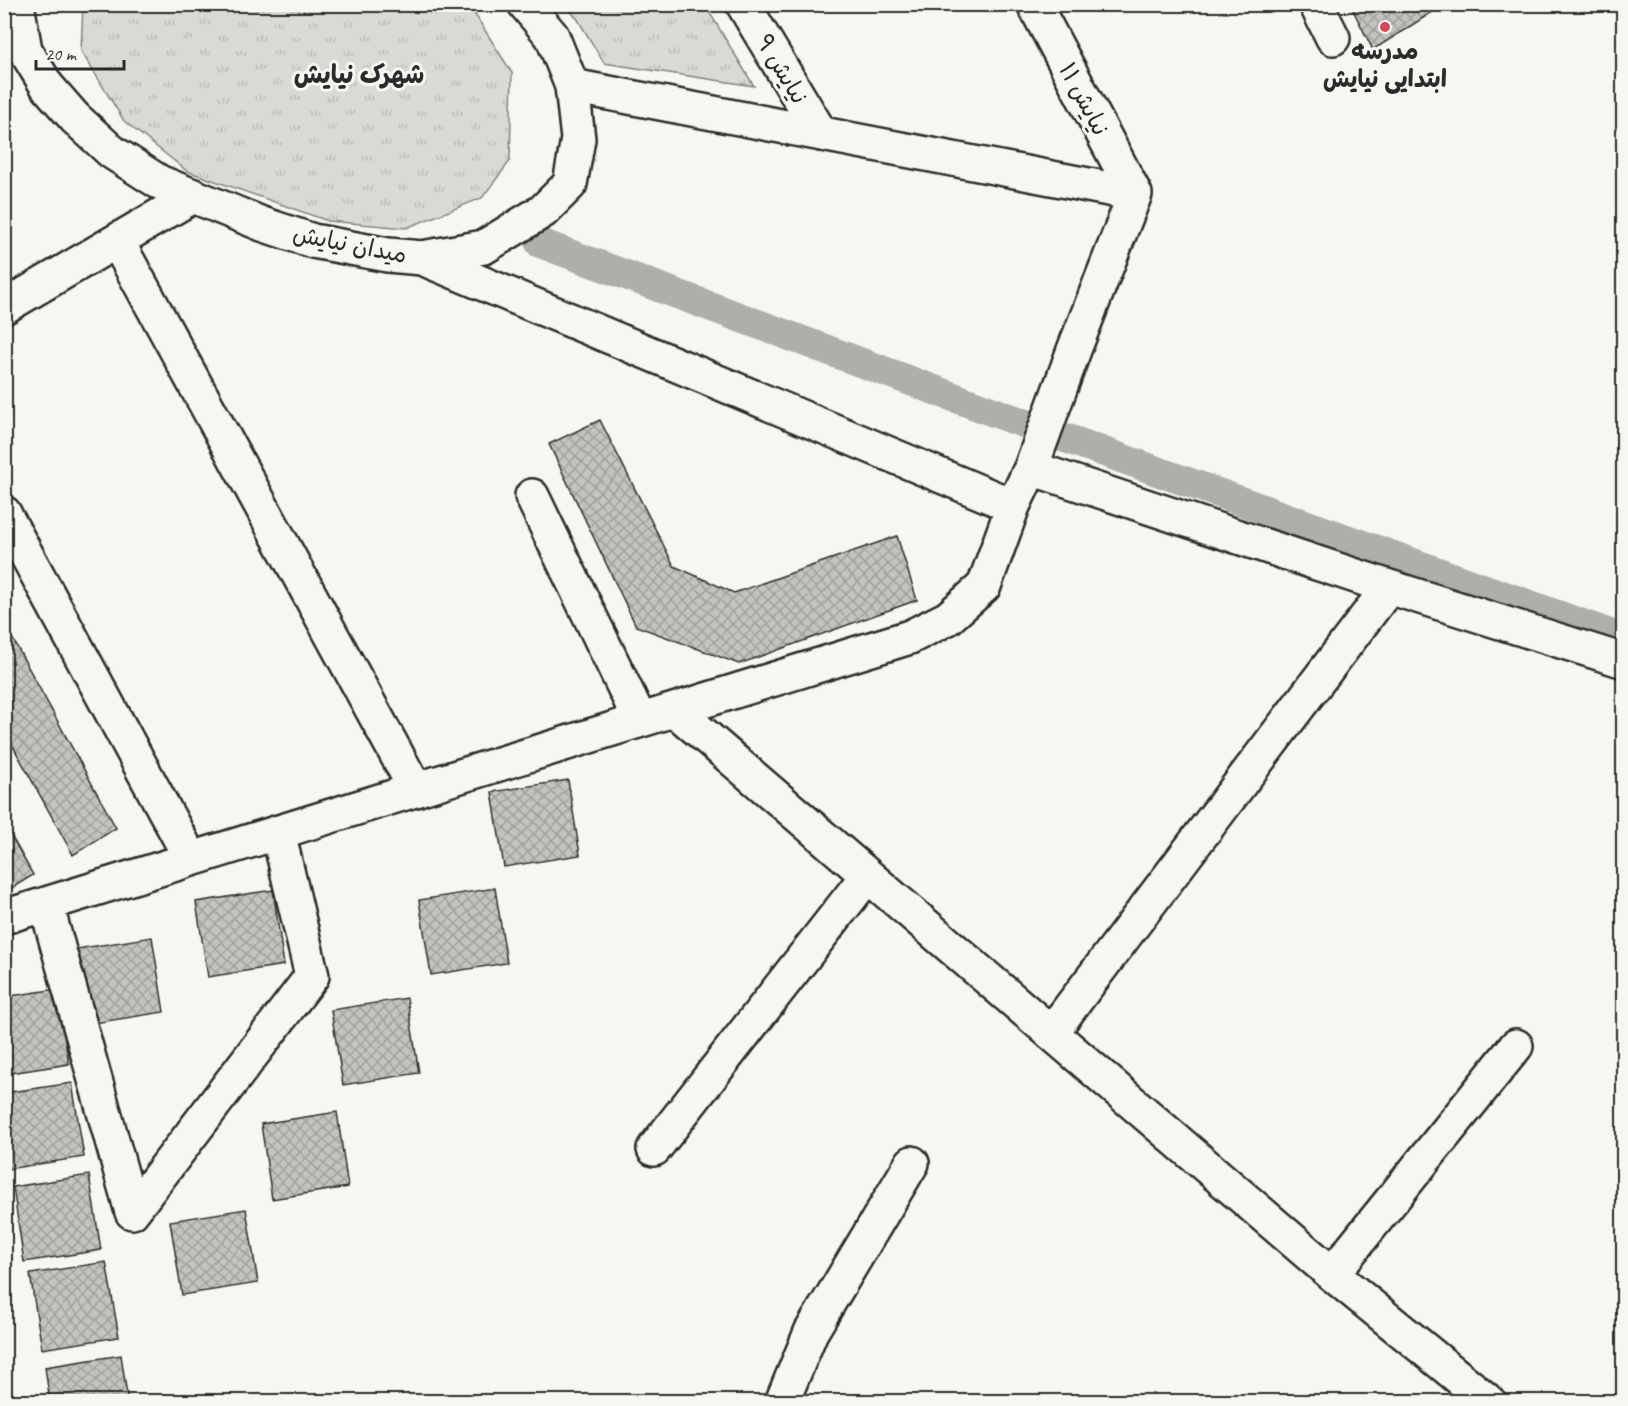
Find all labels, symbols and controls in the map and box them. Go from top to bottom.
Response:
marker: مدرسه ابتدایی نیایش [1378,20,1392,34]
street label: نیایش ۹ [750,29,814,109]
scale bar [36,33,124,71]
place label: مدرسه ابتدایی نیایش [1323,36,1447,94]
text: 20 m [45,43,78,65]
street label: نیایش ۱۱ [1052,57,1116,141]
district label: شهرک نیایش [294,58,424,91]
street label: میدان نیایش [290,218,410,270]

